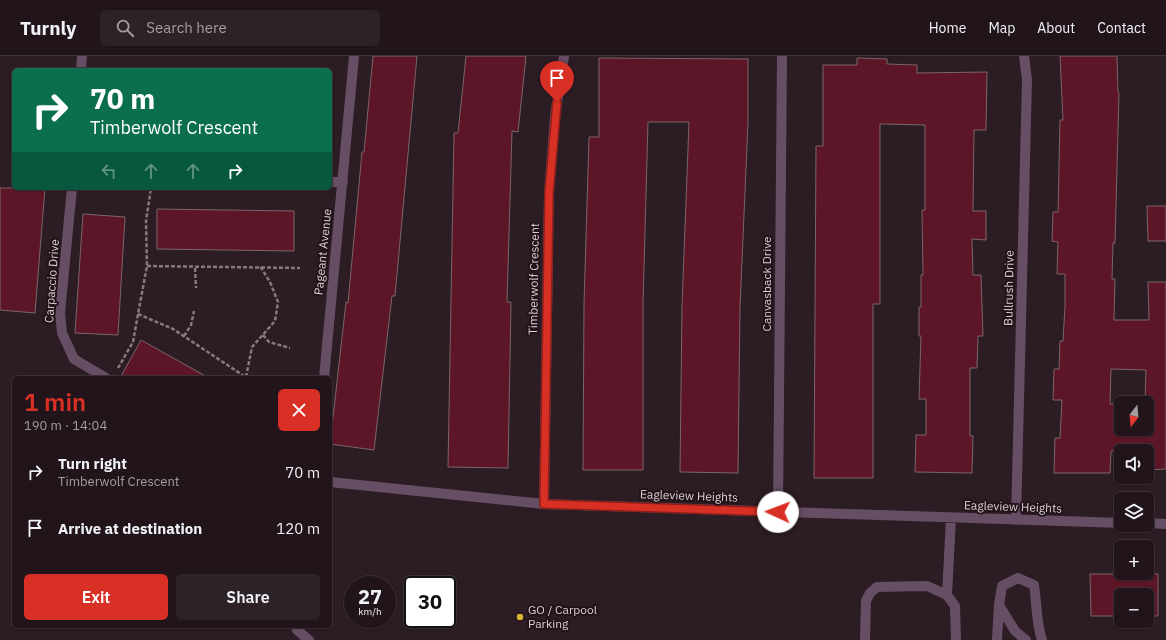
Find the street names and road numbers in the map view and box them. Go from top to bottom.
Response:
street label: Pageant Avenue [311,208,335,296]
street label: Timberwolf Crescent [525,223,542,335]
street label: Canvasback Drive [759,236,774,332]
street label: Carpaccio Drive [41,238,62,323]
street label: Bullrush Drive [1000,250,1017,326]
street label: Eagleview Heights [640,486,739,505]
street label: Eagleview Heights [964,497,1063,516]

